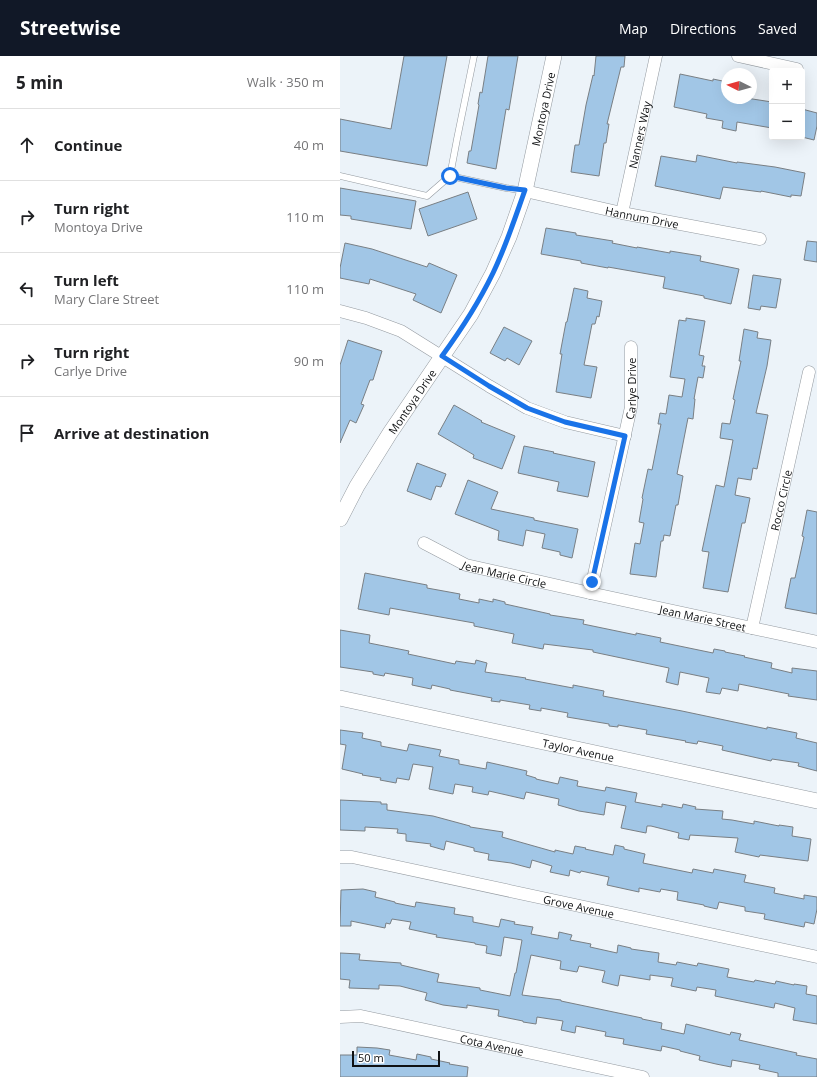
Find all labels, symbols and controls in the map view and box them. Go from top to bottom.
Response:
text: Streetwise [20,15,121,41]
text: Map [619,19,648,38]
text: Directions [670,19,736,38]
text: Saved [758,19,797,38]
north arrow [721,68,757,104]
map controls [769,68,805,140]
button: + [769,68,805,104]
text: 5 min [16,71,63,94]
street label: Montoya Drive [527,71,558,147]
text: Walk · 350 m [247,73,324,91]
street label: Nanners Way [624,99,654,170]
button: − [769,104,805,140]
icon: ahead [16,134,38,156]
text: Continue [54,135,122,155]
text: 40 m [294,136,324,154]
route start [441,167,459,185]
text: Turn right [54,198,129,218]
street label: Hannum Drive [604,202,680,231]
icon: right [16,206,38,228]
text: 110 m [286,208,324,226]
text: Montoya Drive [54,218,143,236]
text: Turn left [54,270,119,290]
icon: left [16,278,38,300]
text: 110 m [286,280,324,298]
text: Mary Clare Street [54,290,159,308]
text: Turn right [54,342,129,362]
icon: right [16,350,38,372]
text: 90 m [294,352,324,370]
street label: Carlye Drive [621,358,639,421]
text: Carlye Drive [54,362,127,380]
street label: Montoya Drive [384,366,439,437]
icon: arrive [16,422,38,444]
text: Arrive at destination [54,423,209,443]
street label: Rocco Circle [766,468,795,532]
street label: Jean Marie Circle [459,556,548,590]
route end [583,573,601,591]
street label: Jean Marie Street [657,601,748,634]
street label: Taylor Avenue [541,734,616,765]
street label: Grove Avenue [542,891,616,921]
street label: Cota Avenue [459,1030,525,1059]
scale bar [352,1049,440,1068]
text: 50 m [358,1050,384,1065]

